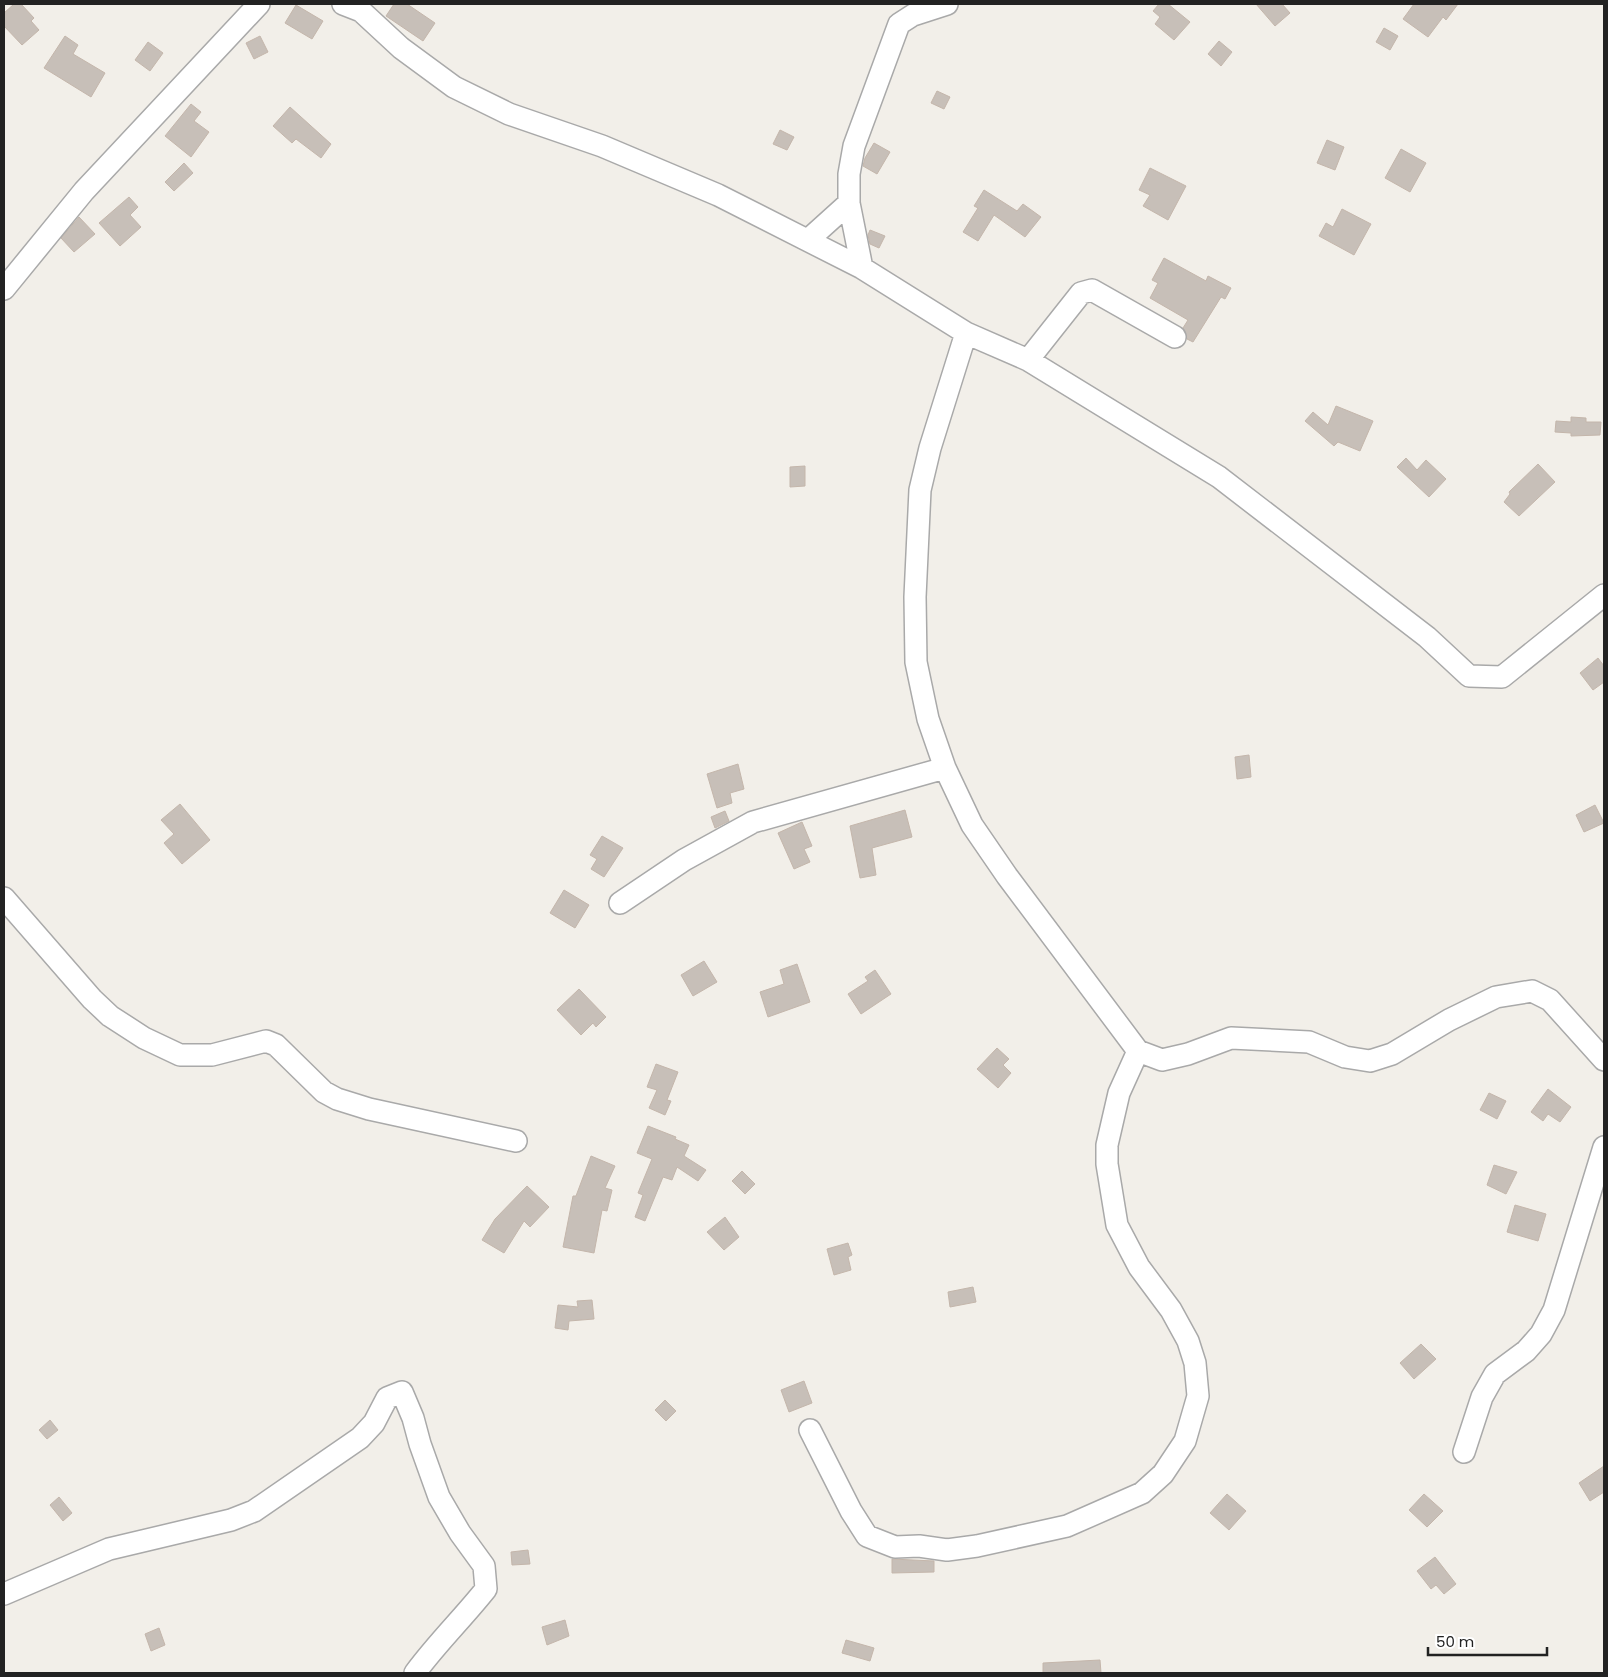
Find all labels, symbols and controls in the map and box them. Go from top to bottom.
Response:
scale bar [1428,1624,1547,1656]
text: 50 m [1436,1631,1474,1652]

